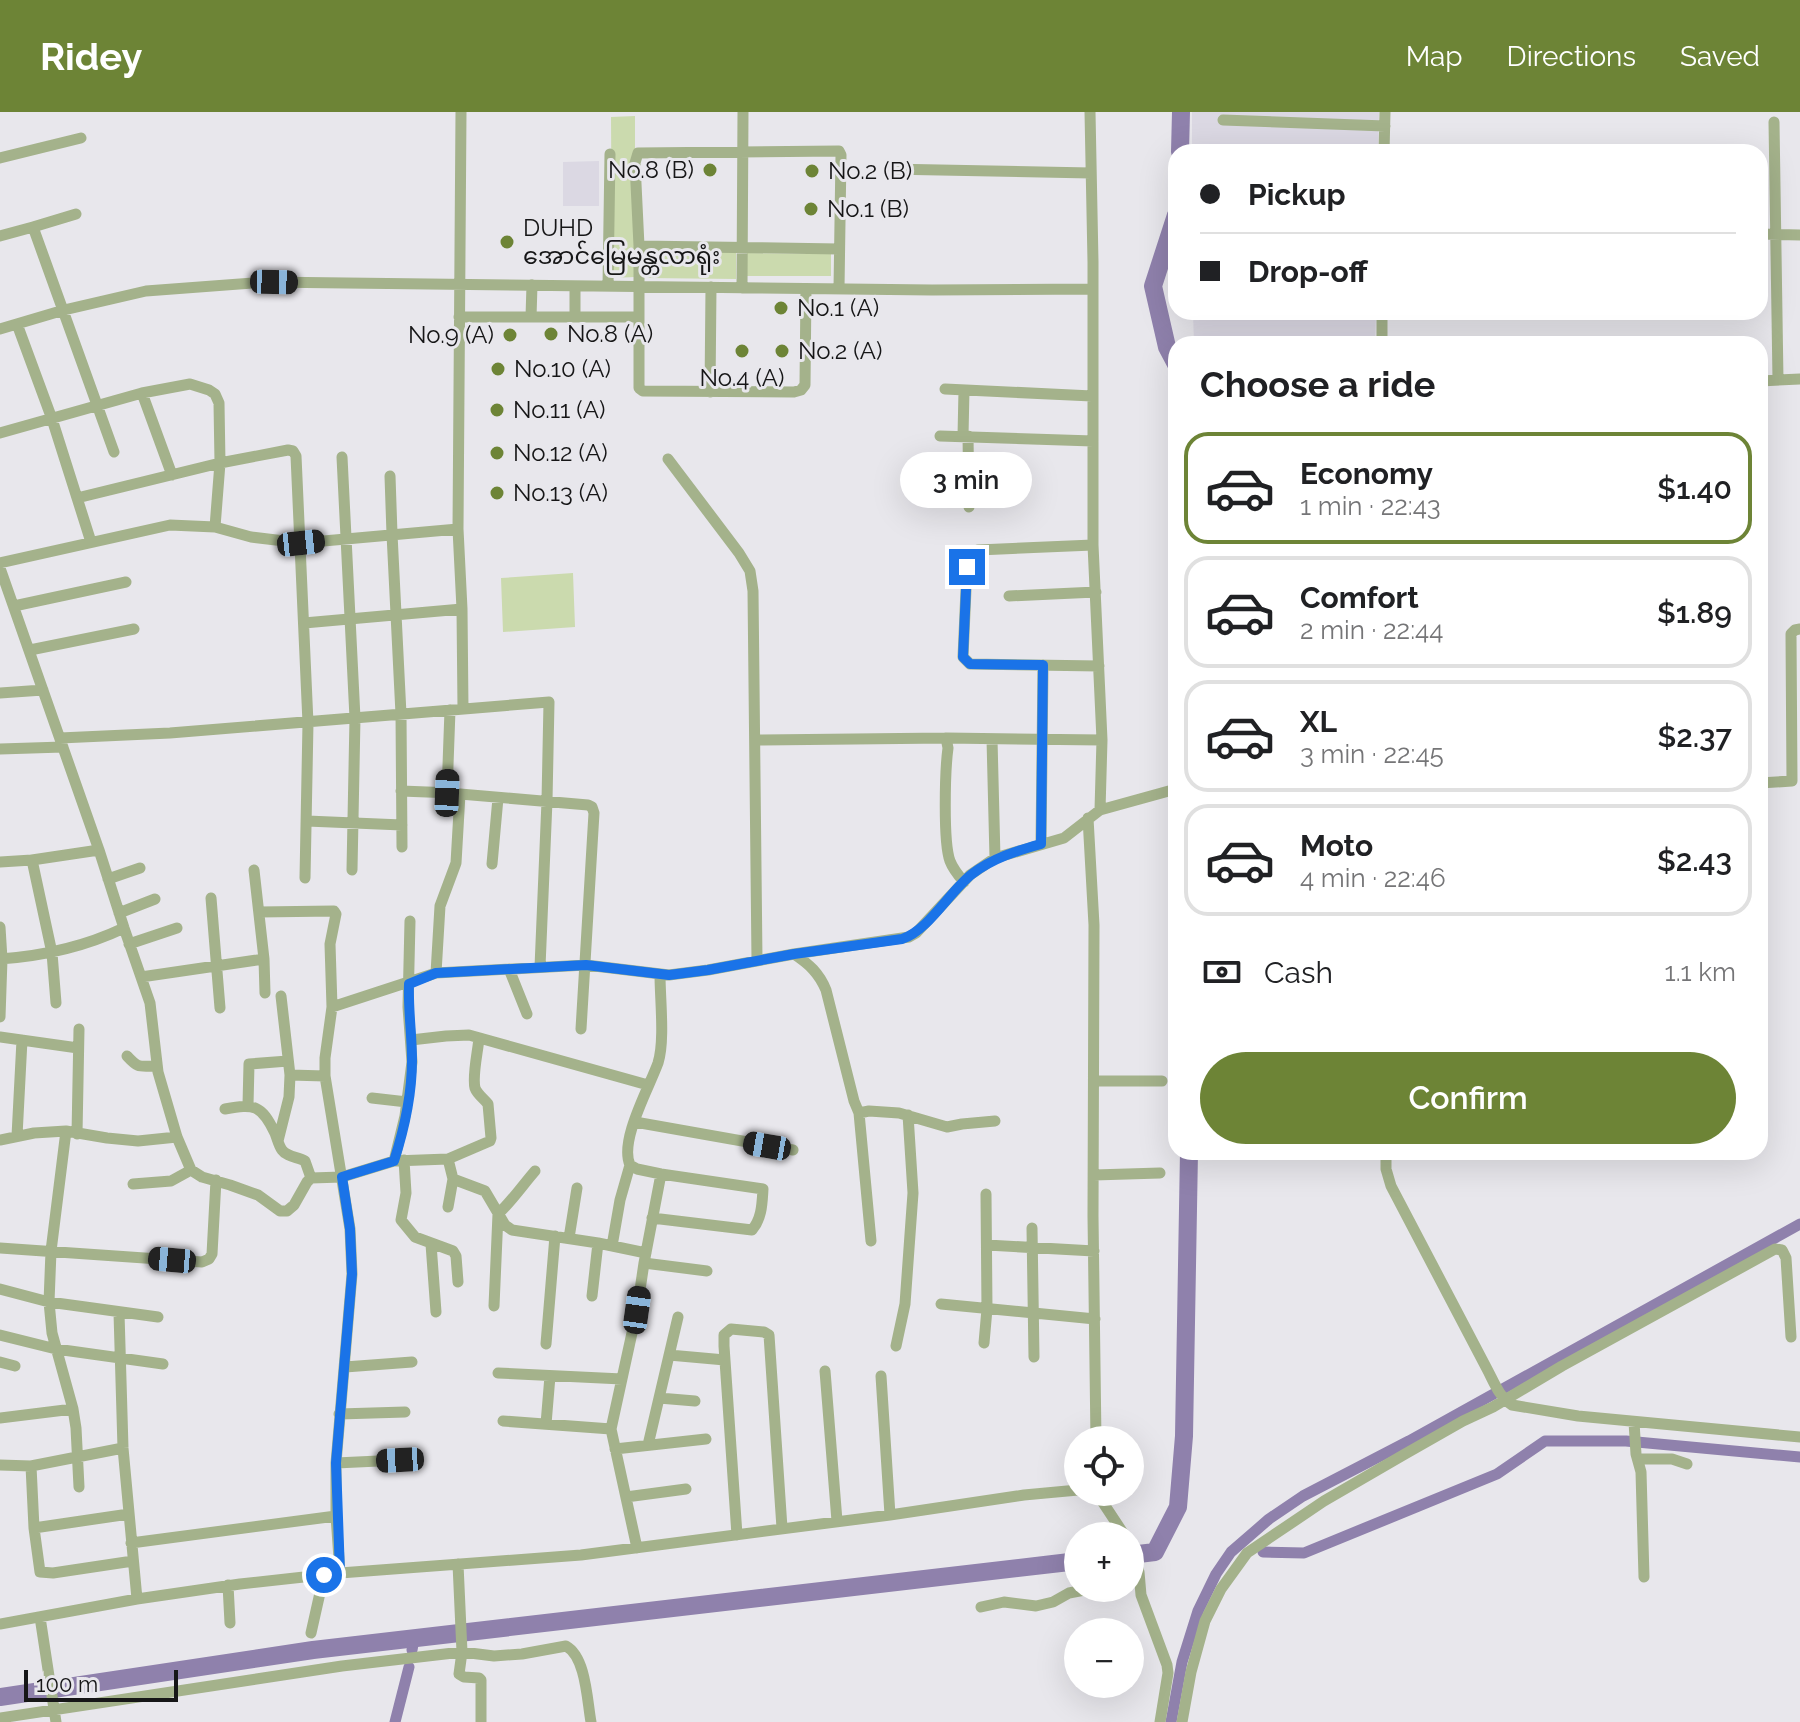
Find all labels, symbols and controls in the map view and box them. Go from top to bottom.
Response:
text: Ridey [40,34,142,79]
text: Map [1406,40,1463,73]
text: Directions [1507,40,1636,73]
text: Saved [1680,40,1760,73]
place label: No.8 (B) [608,155,694,184]
place label: No.2 (B) [828,156,912,185]
marker: No.8 (B) [701,161,719,179]
marker: No.2 (B) [803,162,821,180]
text: Pickup [1248,177,1346,212]
place label: No.1 (B) [827,194,909,223]
marker: No.1 (B) [802,200,820,218]
place label: DUHD အောင်မြေမန္တလာရုံး [523,213,720,275]
marker: DUHD အောင်မြေမန္တလာရုံး [498,233,516,251]
text: Drop-off [1248,254,1368,289]
car [250,270,298,294]
place label: No.1 (A) [797,293,879,322]
marker: No.1 (A) [772,299,790,317]
place label: No.8 (A) [567,319,653,348]
place label: No.9 (A) [408,320,494,349]
marker: No.8 (A) [542,325,560,343]
marker: No.9 (A) [501,326,519,344]
place label: No.2 (A) [798,336,882,365]
marker: No.4 (A) [733,342,751,360]
marker: No.2 (A) [773,342,791,360]
place label: No.10 (A) [514,354,611,383]
marker: No.10 (A) [489,360,507,378]
place label: No.4 (A) [700,363,785,392]
text: Choose a ride [1200,363,1435,405]
place label: No.11 (A) [513,395,605,424]
marker: No.11 (A) [488,401,506,419]
place label: No.12 (A) [513,438,608,467]
marker: No.12 (A) [488,444,506,462]
callout: 3 min [901,451,1033,507]
icon: car [1204,452,1276,524]
text: Economy [1300,456,1433,491]
text: 3 min [933,465,999,495]
text: $1.40 [1657,471,1732,506]
place label: No.13 (A) [513,478,608,507]
marker: No.13 (A) [488,484,506,502]
text: 1 min · 22:43 [1300,491,1441,521]
car [276,529,326,557]
route end [949,549,985,585]
icon: car [1204,576,1276,648]
text: Comfort [1300,580,1419,615]
text: $1.89 [1657,595,1732,630]
text: 2 min · 22:44 [1300,615,1443,645]
icon: car [1204,700,1276,772]
text: XL [1300,704,1337,739]
text: $2.37 [1657,719,1732,754]
text: 3 min · 22:45 [1300,739,1444,769]
car [434,769,460,817]
icon: car [1204,824,1276,896]
text: Moto [1300,828,1373,863]
text: $2.43 [1657,843,1732,878]
text: 4 min · 22:46 [1300,863,1446,893]
icon: cash [1200,950,1244,994]
text: Cash [1264,955,1333,990]
text: 1.1 km [1665,957,1736,987]
button: Confirm [1200,1052,1736,1144]
car [741,1130,793,1162]
car [147,1246,197,1274]
car [622,1285,652,1335]
map controls [1064,1426,1144,1698]
button: locate [1064,1426,1144,1506]
car [375,1447,425,1473]
button: + [1064,1522,1144,1602]
route start [306,1557,342,1593]
button: − [1064,1618,1144,1698]
scale bar [24,1666,178,1702]
text: 100 m [36,1671,98,1697]

